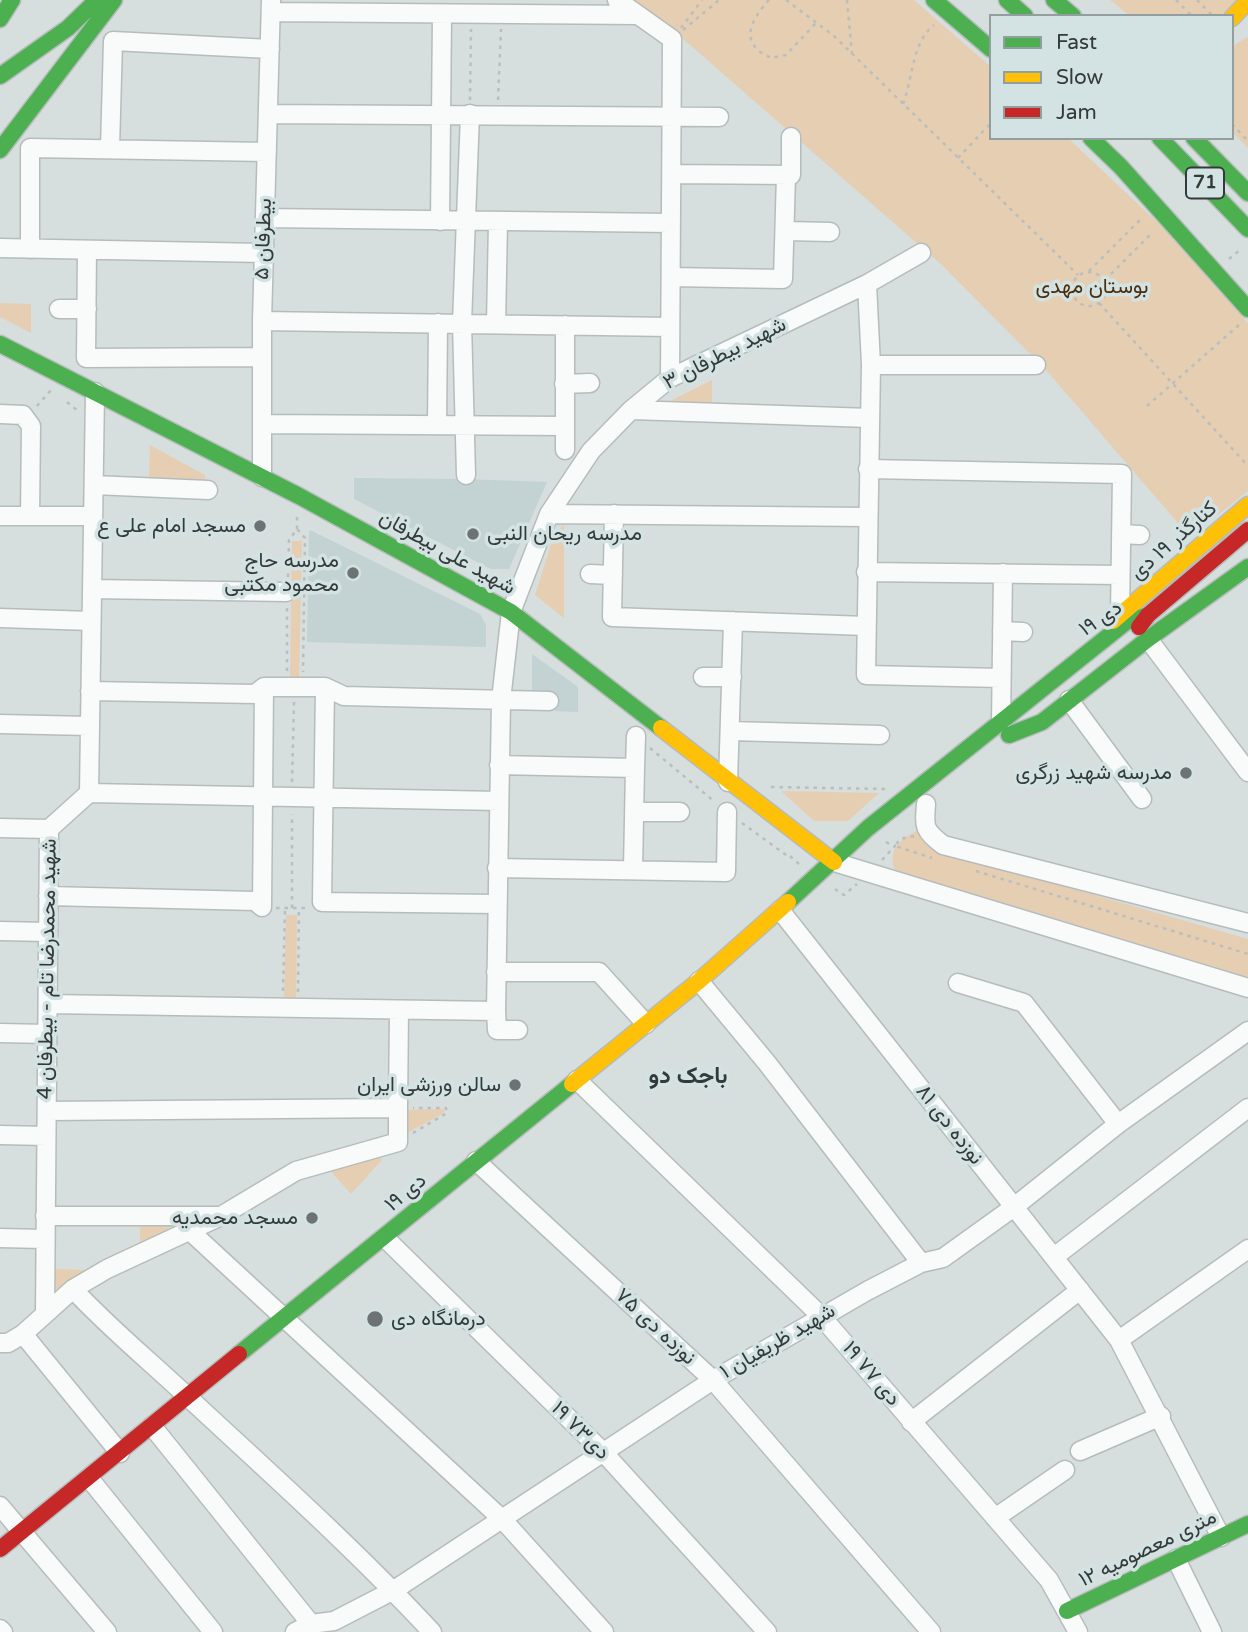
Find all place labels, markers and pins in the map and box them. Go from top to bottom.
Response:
place label: مسجد امام علی ع [97,513,246,539]
marker: مسجد امام علی ع [252,518,268,534]
place label: مدرسه ریحان النبی [487,521,642,547]
marker: مدرسه ریحان النبی [465,526,481,542]
place label: مدرسه حاج محمود مکتبی [224,548,339,598]
marker: مدرسه حاج محمود مکتبی [345,565,361,581]
place label: مدرسه شهید زرگری [1016,760,1172,786]
marker: مدرسه شهید زرگری [1178,765,1194,781]
place label: سالن ورزشی ایران [357,1072,501,1098]
marker: سالن ورزشی ایران [507,1077,523,1093]
place label: مسجد محمدیه [172,1205,298,1231]
marker: مسجد محمدیه [304,1210,320,1226]
place label: درمانگاه دی [391,1306,486,1332]
marker: درمانگاه دی [365,1309,385,1329]

